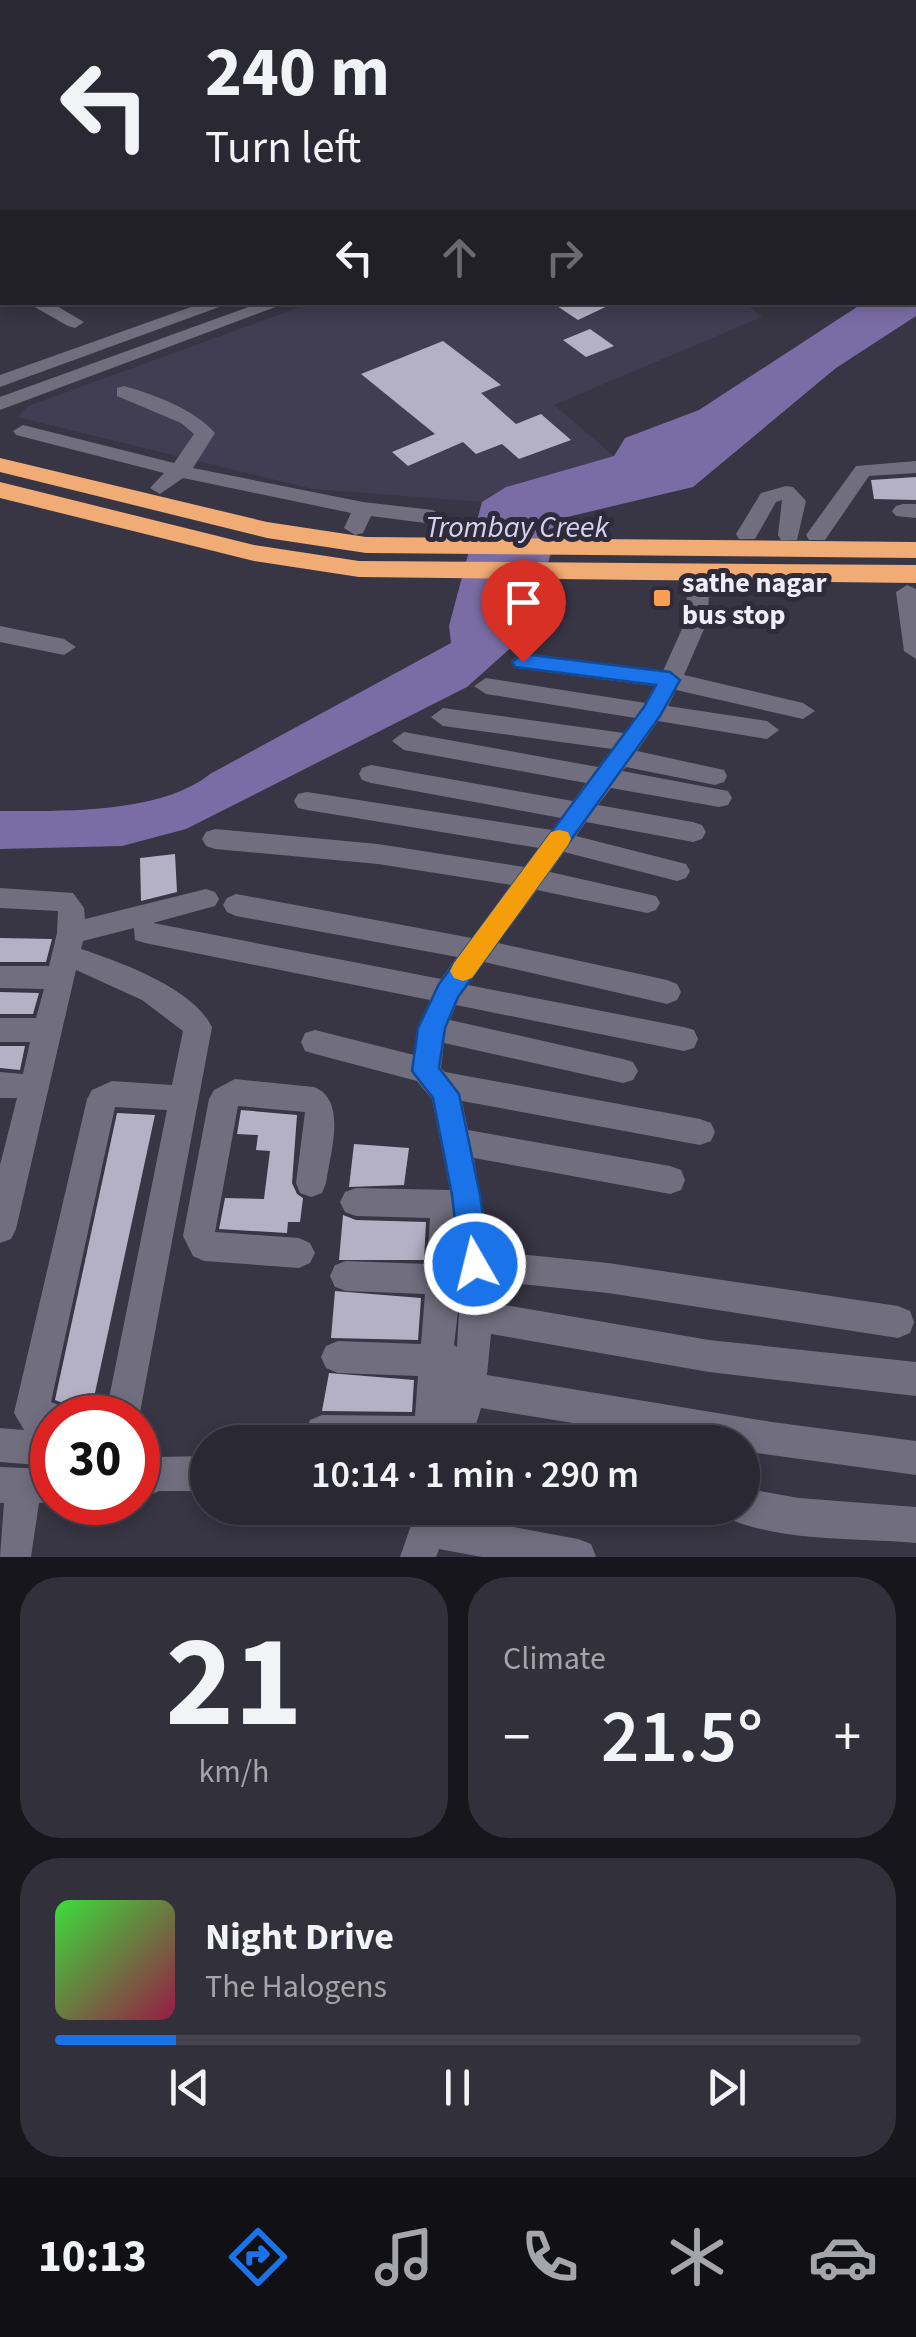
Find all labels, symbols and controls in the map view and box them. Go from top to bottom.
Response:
text: 240 m [205,23,390,123]
icon: left [40,40,170,170]
text: Turn left [205,116,361,180]
icon: left [327,230,382,285]
icon: ahead [432,230,487,285]
icon: right [537,230,592,285]
water label: Trombay Creek [425,506,609,549]
pin [481,560,566,663]
place label: sathe nagar bus stop [682,563,827,635]
icon: arrive [496,575,551,630]
marker: sathe nagar bus stop [651,587,673,609]
position arrow [423,1212,527,1316]
speed limit sign: 30 [30,1395,160,1525]
text: 10:14 · 1 min · 290 m [311,1448,639,1502]
text: 21 [165,1591,303,1776]
text: Climate [503,1636,606,1682]
text: 21.5° [601,1684,763,1791]
text: − [503,1699,530,1777]
text: + [834,1699,861,1777]
text: km/h [199,1749,269,1795]
text: Night Drive [205,1910,394,1964]
text: The Halogens [205,1964,387,2010]
icon: previous [162,2060,217,2115]
icon: pause [430,2060,485,2115]
icon: next [699,2060,754,2115]
icon: directions [223,2222,293,2292]
icon: music [369,2222,439,2292]
icon: phone [515,2222,585,2292]
icon: climate [662,2222,732,2292]
icon: car [808,2222,878,2292]
text: 10:13 [38,2225,147,2289]

